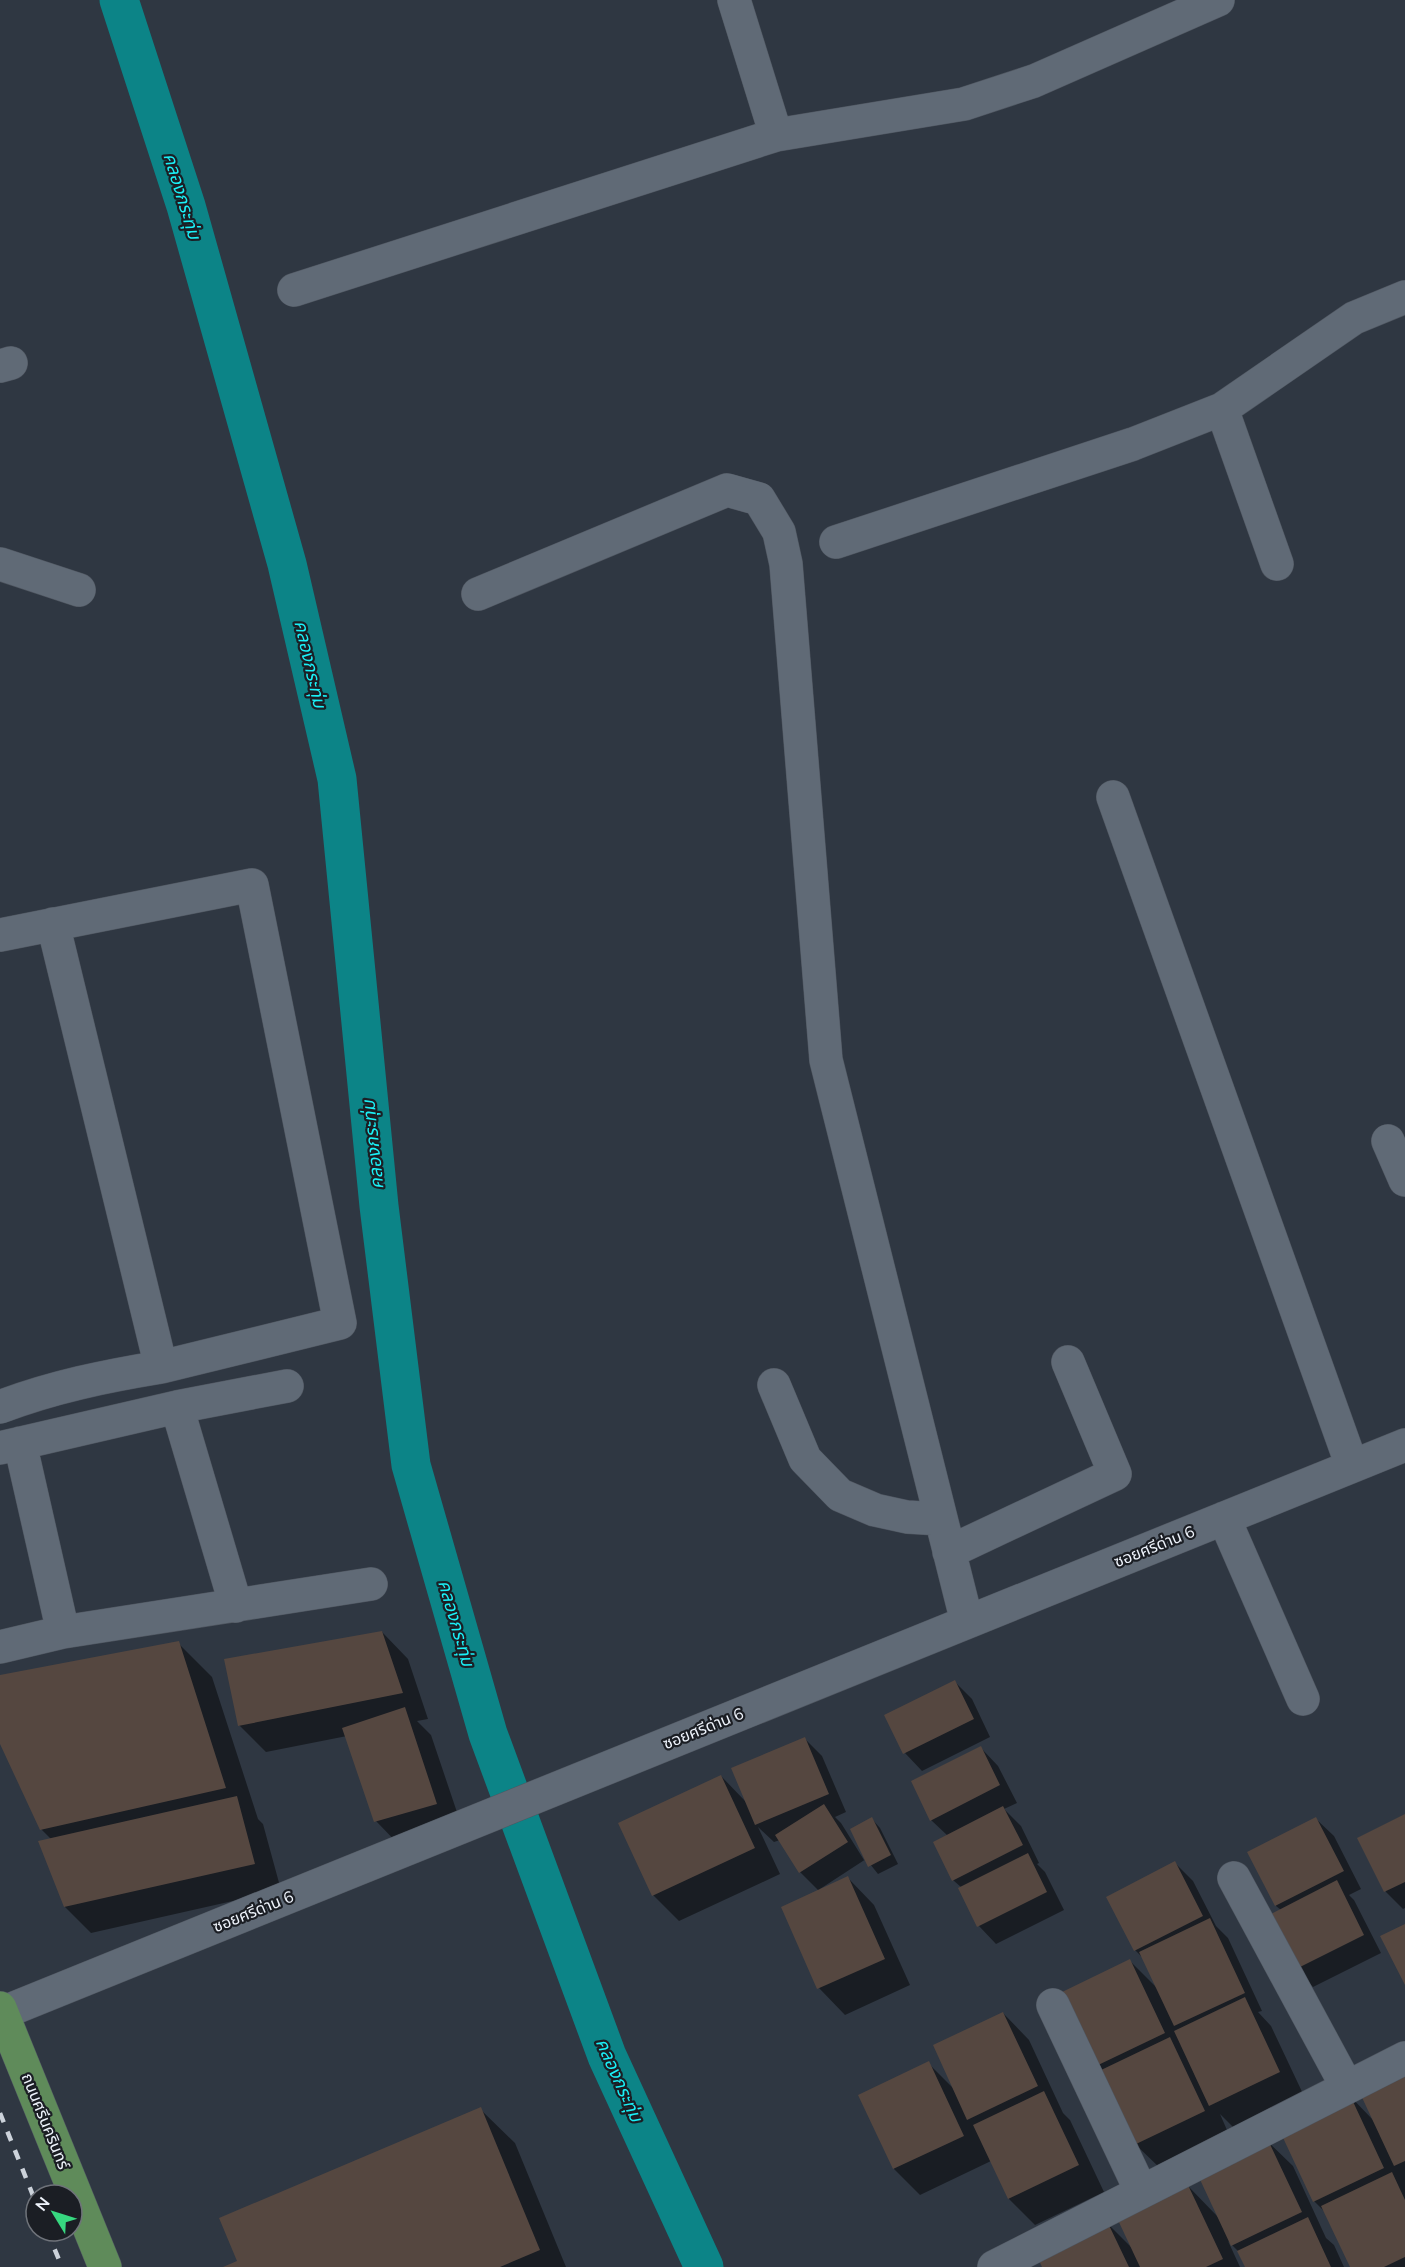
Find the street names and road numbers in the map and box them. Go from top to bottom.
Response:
street label: ซอยศรีด่าน 6 [1111,1521,1198,1573]
street label: ซอยศรีด่าน 6 [660,1703,747,1755]
street label: ซอยศรีด่าน 6 [210,1886,297,1938]
street label: ถนนศรีนครินทร์ [16,2070,75,2173]

